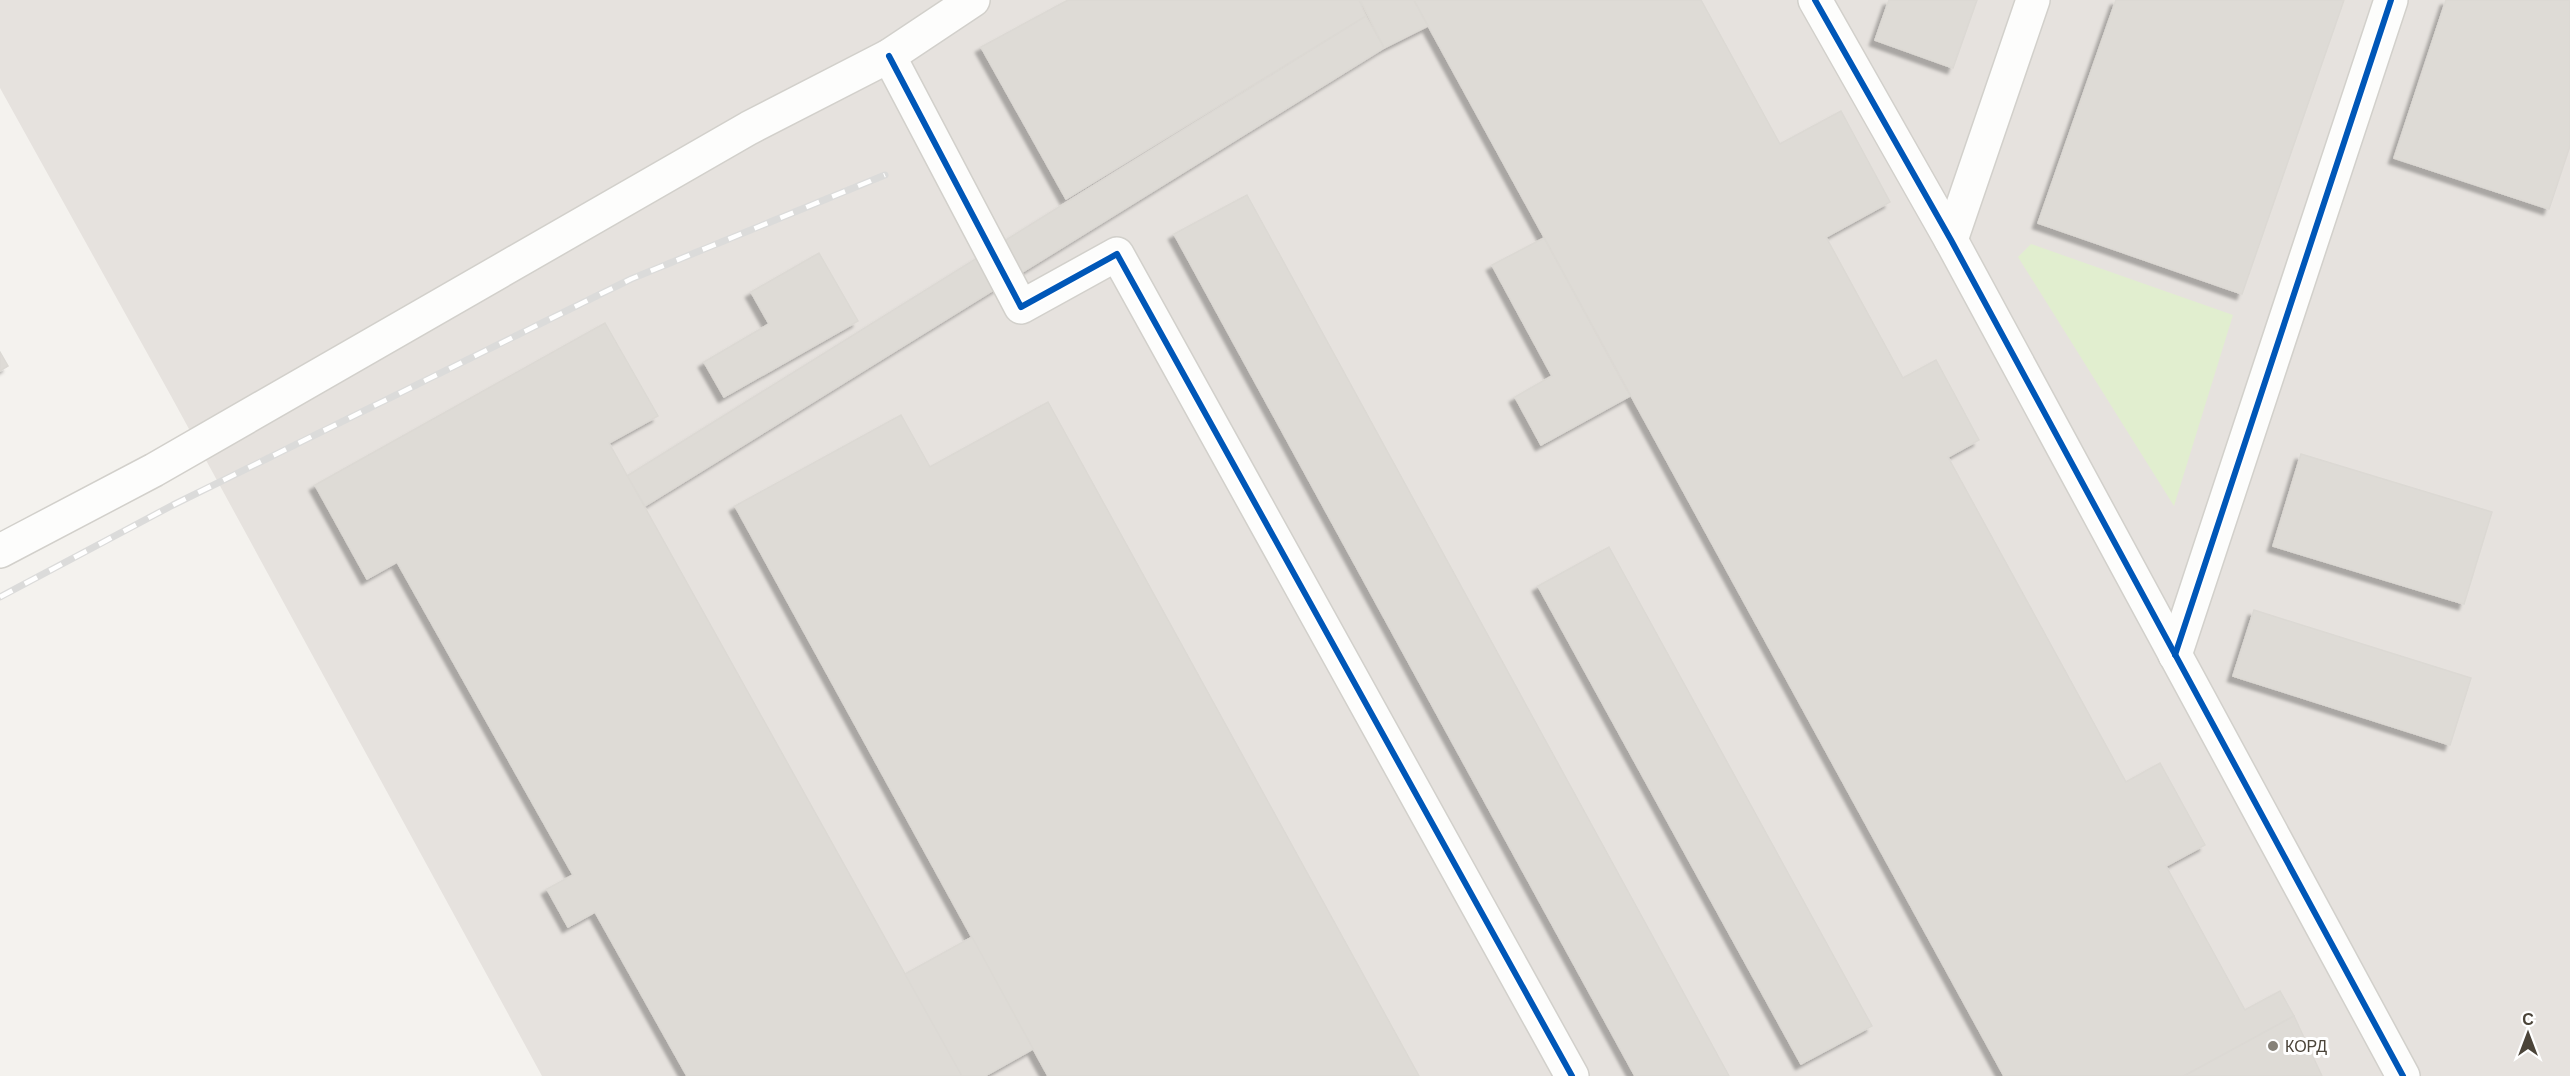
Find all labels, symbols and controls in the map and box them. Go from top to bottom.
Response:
north arrow [2498,1004,2558,1064]
text: С [2522,1011,2534,1028]
place label: КОРД [2285,1038,2327,1055]
marker: КОРД [2266,1039,2280,1053]

